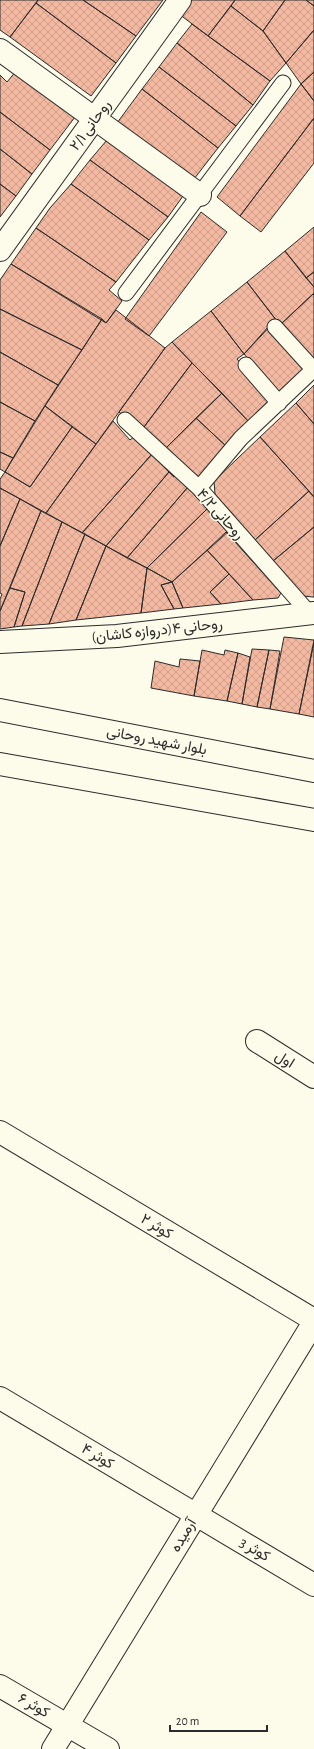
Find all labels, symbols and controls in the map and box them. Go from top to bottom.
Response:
street label: روحانی ۲/۱ [67,97,115,155]
street label: روحانی ۴/۲ [193,486,247,544]
street label: روحانی ۴(دروازه کاشان) [91,616,224,647]
street label: بلوار شهید روحانی [105,723,208,760]
street label: اول [272,1048,297,1072]
street label: کوثر ۲ [138,1211,175,1243]
street label: کوثر ۴ [78,1441,117,1473]
street label: آرمیده [167,1514,201,1555]
street label: کوثر 3 [236,1535,273,1565]
street label: کوثر ۶ [15,1691,52,1721]
scale bar [170,1707,267,1733]
text: 20 m [176,1715,199,1727]

